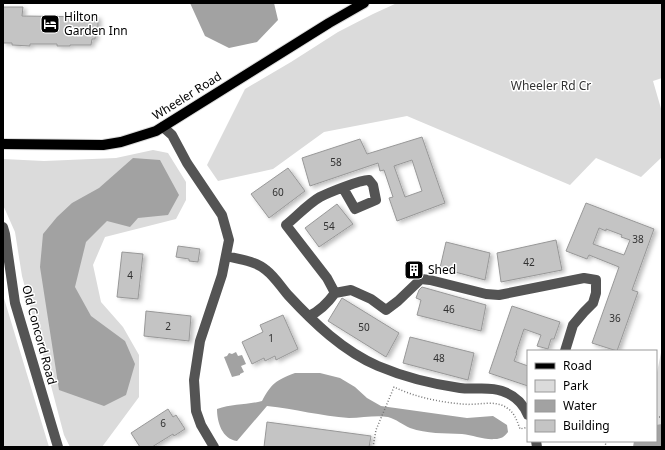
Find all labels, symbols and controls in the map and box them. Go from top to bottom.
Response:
place label: Hilton Garden Inn [64,8,128,39]
hotel icon: Hilton Garden Inn [39,13,61,35]
street label: Wheeler Road [149,67,225,124]
park label: Wheeler Rd Cr [511,77,591,94]
house number: 58 [330,155,342,169]
house number: 60 [272,185,284,199]
house number: 54 [323,219,335,233]
house number: 38 [632,232,644,246]
house number: 42 [523,255,535,269]
building icon: Shed [403,259,425,281]
place label: Shed [428,261,456,278]
house number: 4 [127,268,133,282]
street label: Old Concord Road [18,283,61,386]
house number: 46 [443,302,455,316]
house number: 36 [609,311,621,325]
house number: 2 [165,319,171,333]
house number: 50 [358,320,370,334]
house number: 1 [268,331,274,345]
legend [527,350,657,442]
house number: 48 [433,351,445,365]
text: Road [563,357,592,374]
text: Park [563,377,589,394]
text: Water [563,397,597,414]
house number: 6 [160,416,166,430]
text: Building [563,417,610,434]

